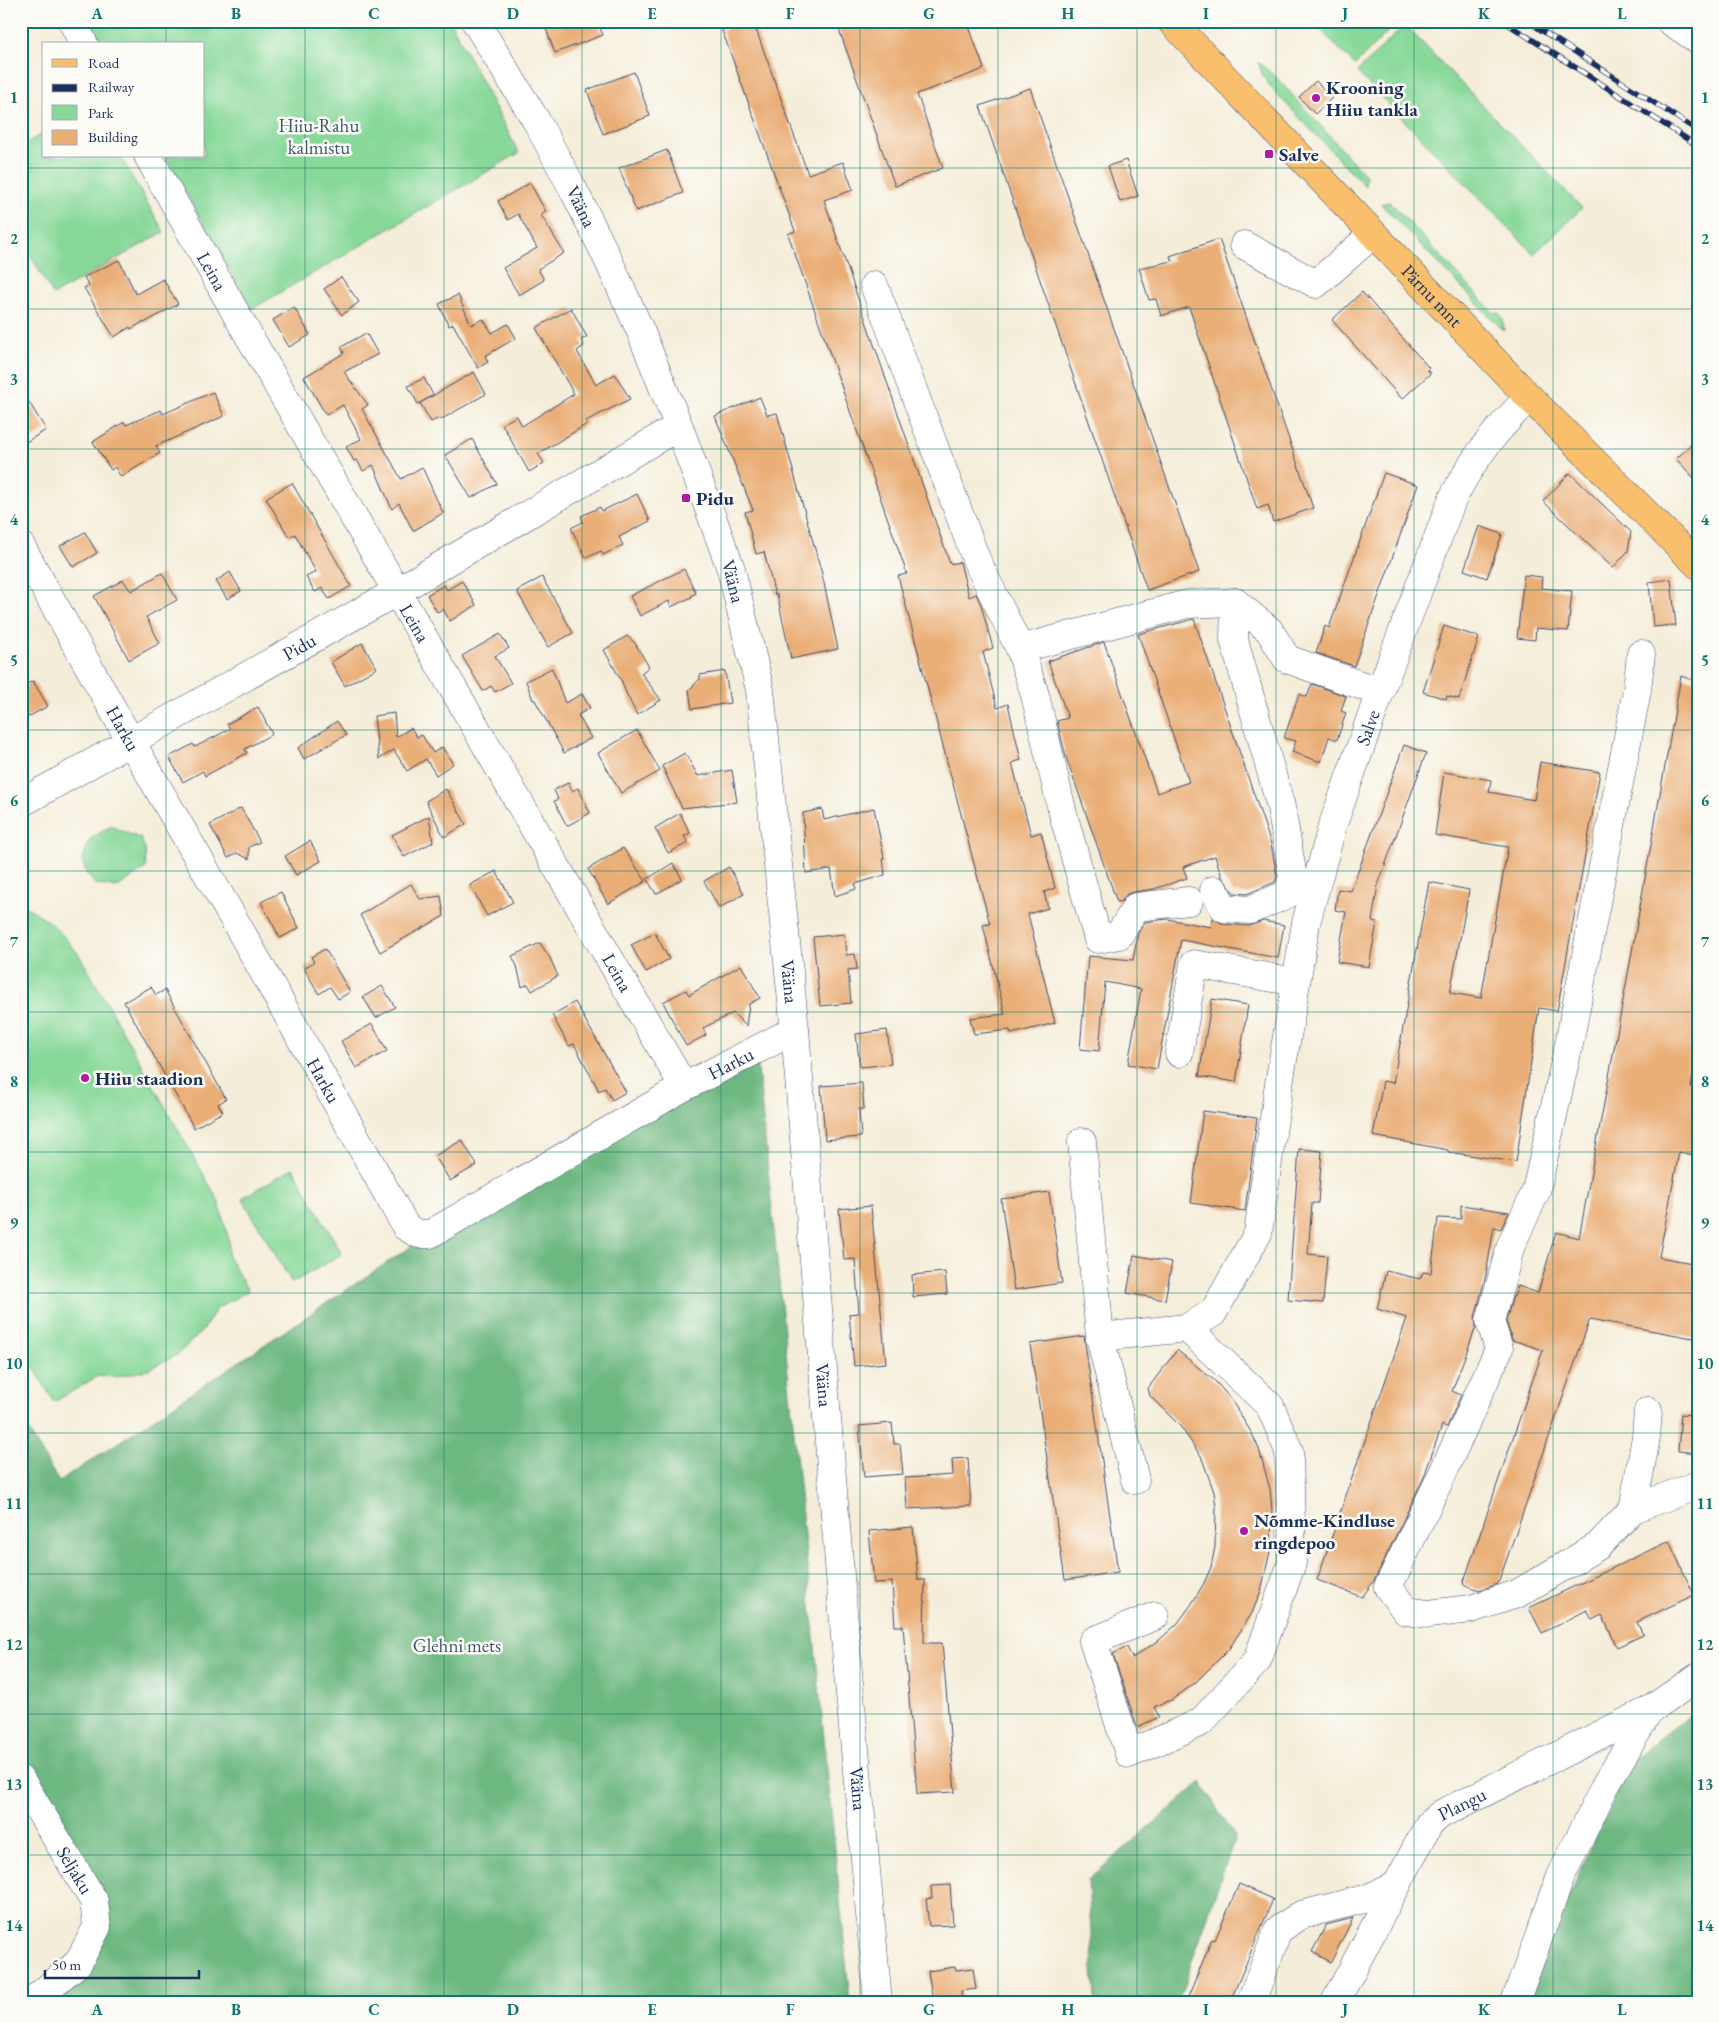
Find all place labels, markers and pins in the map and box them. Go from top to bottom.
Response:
place label: Krooning Hiiu tankla [1326,75,1418,122]
marker: Krooning Hiiu tankla [1310,92,1322,104]
place label: Salve [1279,142,1319,167]
marker: Salve [1263,148,1275,160]
place label: Pidu [696,486,734,511]
marker: Pidu [680,492,692,504]
place label: Hiiu staadion [95,1066,204,1091]
marker: Hiiu staadion [79,1072,91,1084]
place label: Nõmme-Kindluse ringdepoo [1254,1508,1395,1555]
marker: Nõmme-Kindluse ringdepoo [1238,1525,1250,1537]

